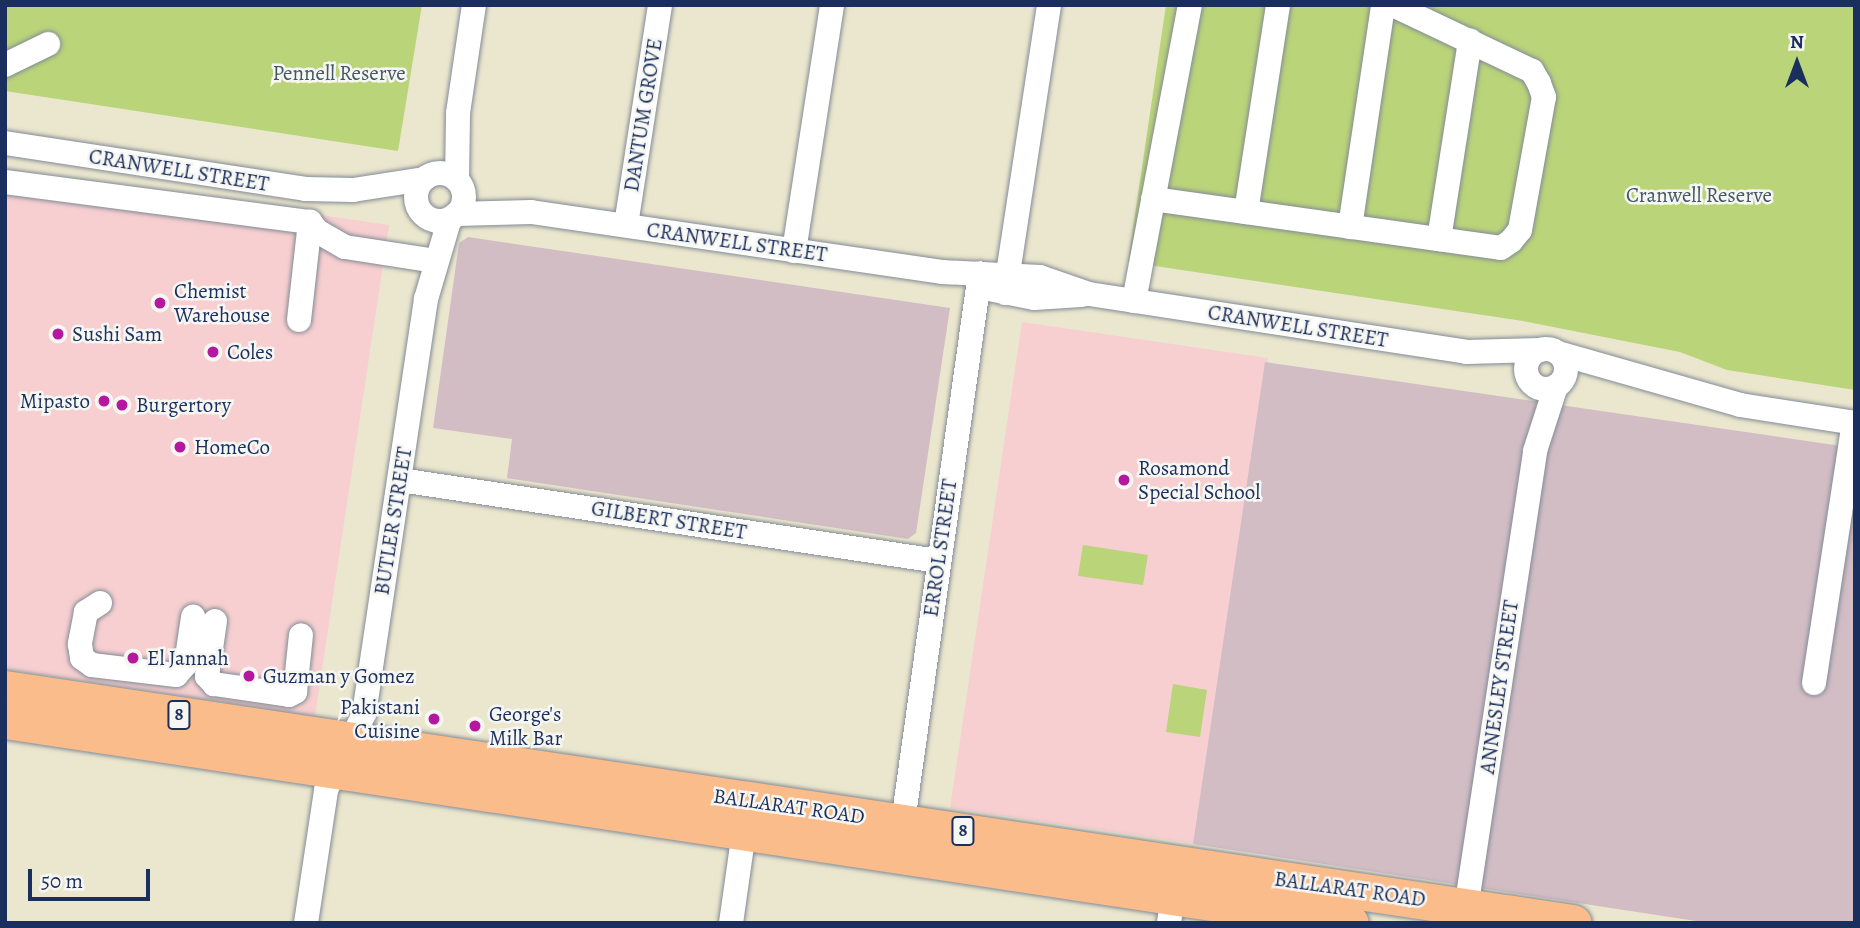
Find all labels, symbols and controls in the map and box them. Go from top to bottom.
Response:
north arrow [1762,28,1832,98]
text: N [1790,29,1804,55]
street label: DANTUM GROVE [618,37,668,193]
park label: Pennell Reserve [272,60,406,86]
street label: CRANWELL STREET [87,143,271,197]
park label: Cranwell Reserve [1626,182,1772,208]
street label: CRANWELL STREET [645,217,829,267]
place label: Chemist Warehouse [174,278,270,328]
marker: Chemist Warehouse [152,295,168,311]
street label: CRANWELL STREET [1206,299,1390,353]
place label: Sushi Sam [72,321,162,347]
marker: Sushi Sam [50,326,66,342]
place label: Coles [227,339,273,365]
marker: Coles [205,344,221,360]
place label: Mipasto [20,388,90,414]
place label: Burgertory [136,392,231,418]
marker: Mipasto [96,393,112,409]
marker: Burgertory [114,397,130,413]
place label: HomeCo [194,434,270,460]
marker: HomeCo [172,439,188,455]
street label: BUTLER STREET [369,445,417,597]
place label: Rosamond Special School [1138,455,1260,505]
marker: Rosamond Special School [1116,472,1132,488]
street label: ERROL STREET [918,477,962,619]
street label: GILBERT STREET [590,495,748,545]
street label: ANNESLEY STREET [1474,599,1524,775]
place label: El Jannah [147,645,229,671]
marker: El Jannah [125,650,141,666]
place label: Guzman y Gomez [263,663,415,689]
marker: Guzman y Gomez [241,668,257,684]
place label: Pakistani Cuisine [340,694,420,744]
road number: 8 [167,700,191,730]
place label: George's Milk Bar [489,701,563,751]
marker: Pakistani Cuisine [426,711,442,727]
marker: George's Milk Bar [467,718,483,734]
street label: BALLARAT ROAD [712,783,866,829]
road number: 8 [951,816,975,846]
scale bar [32,855,154,899]
street label: BALLARAT ROAD [1273,866,1427,912]
text: 50 m [41,867,83,895]

